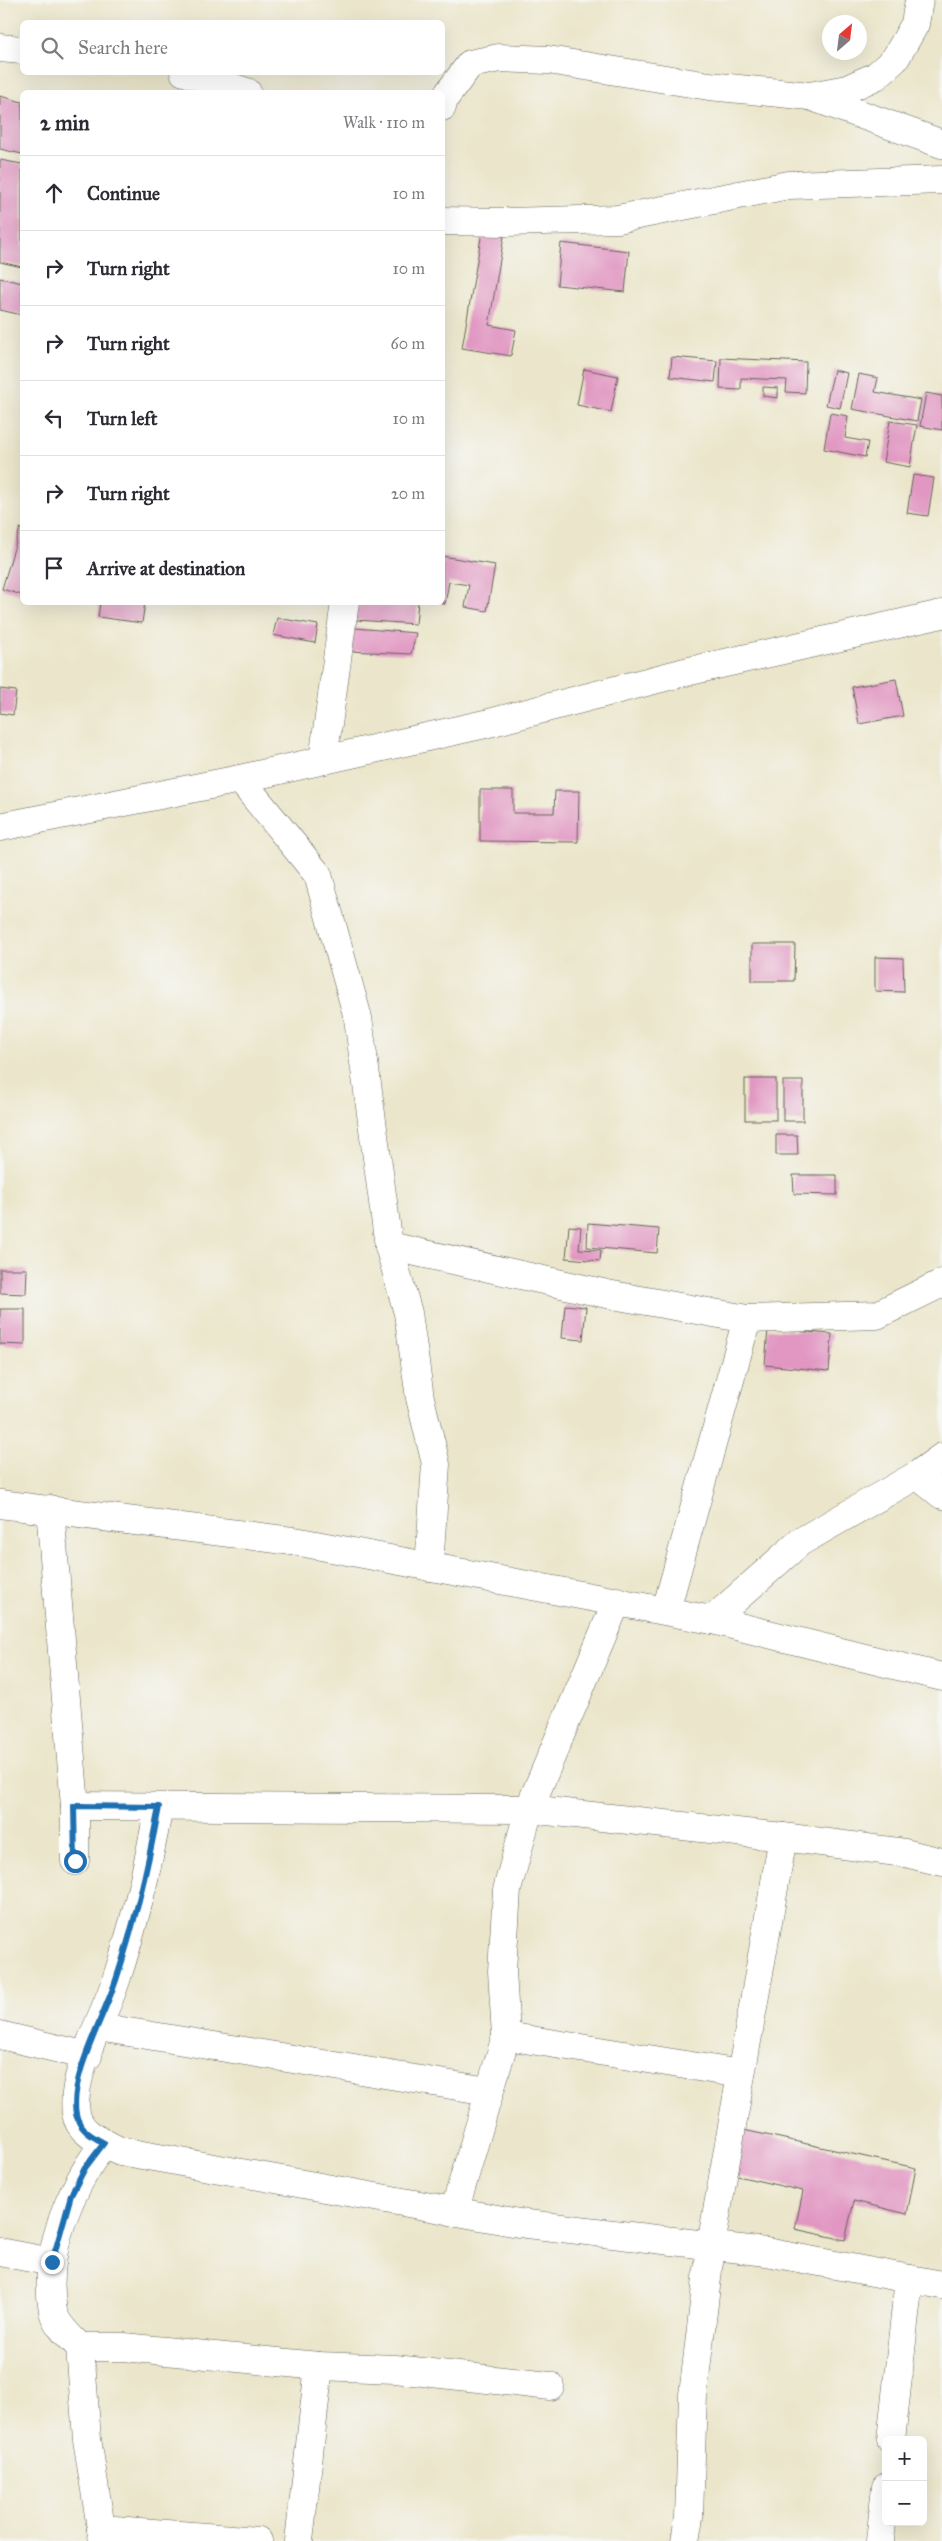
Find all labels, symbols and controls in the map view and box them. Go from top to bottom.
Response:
north arrow [822,15,867,60]
search box [20,20,445,75]
icon: search [38,34,66,62]
text: Search here [78,36,168,59]
text: 2 min [40,110,90,136]
text: Walk · 110 m [343,113,425,132]
icon: ahead [40,179,68,207]
text: Continue [87,182,160,205]
text: 10 m [393,184,425,203]
icon: right [40,254,68,282]
text: Turn right [87,257,170,280]
text: 10 m [393,259,425,278]
icon: right [40,329,68,357]
text: Turn right [87,332,170,355]
text: 60 m [391,334,425,353]
icon: left [40,404,68,432]
text: Turn left [87,407,157,430]
text: 10 m [393,409,425,428]
icon: right [40,479,68,507]
text: Turn right [87,482,170,505]
text: 20 m [391,484,425,503]
icon: arrive [40,554,68,582]
text: Arrive at destination [87,557,245,580]
route start [64,1850,87,1873]
route end [41,2251,64,2274]
map controls [882,2436,927,2526]
button: + [882,2436,927,2481]
button: − [882,2481,927,2526]

